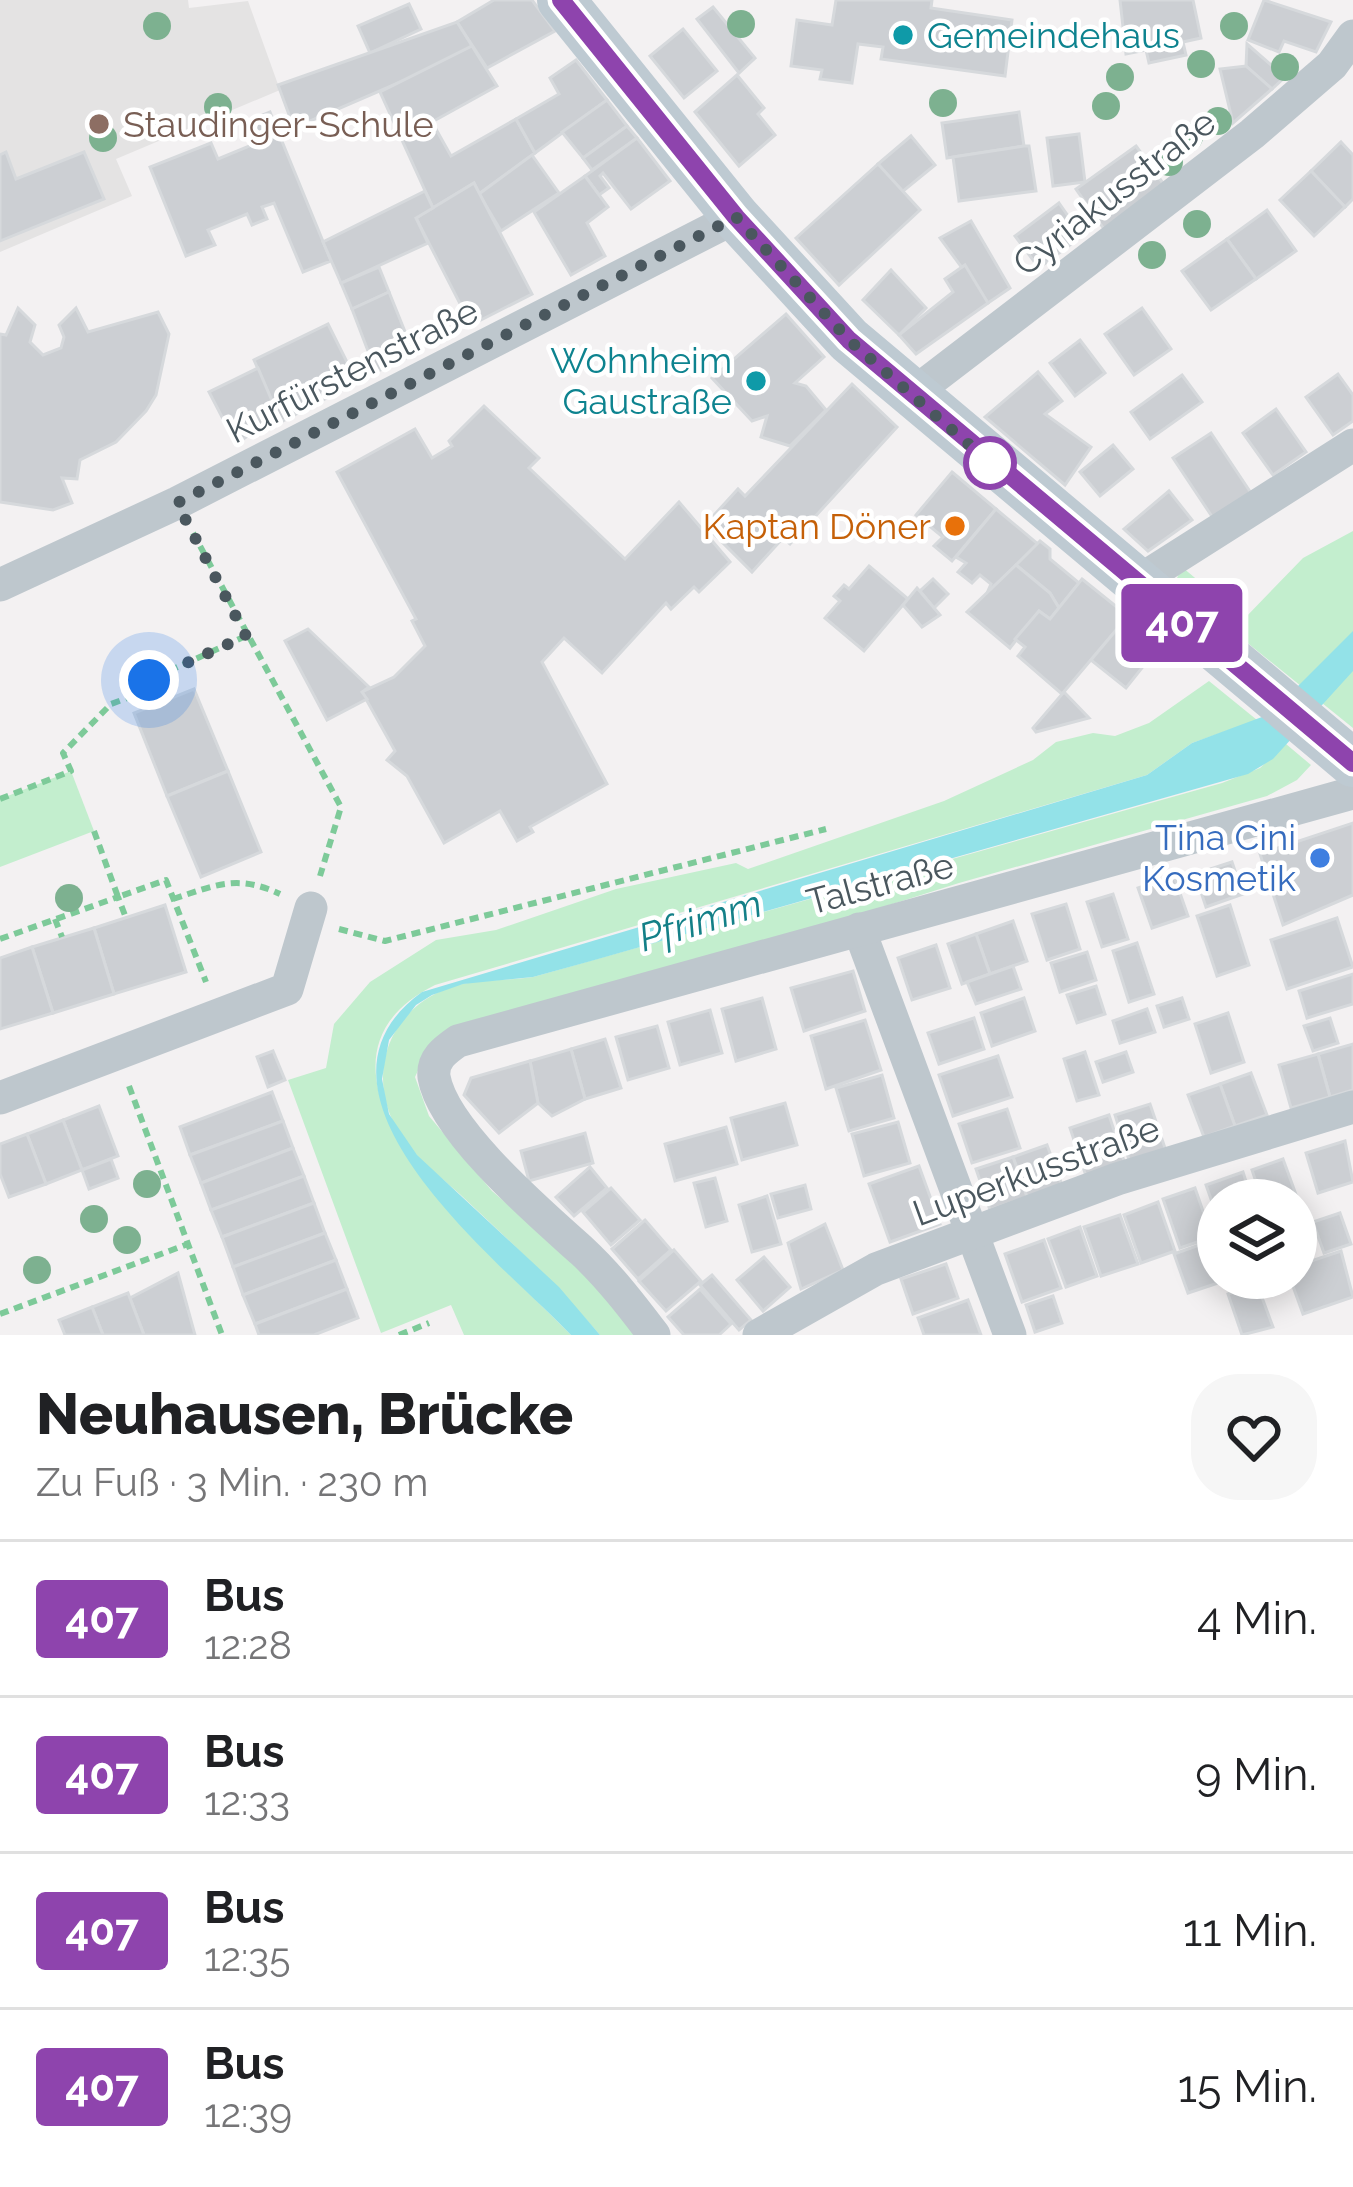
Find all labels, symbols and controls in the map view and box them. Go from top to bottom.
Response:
place label: Gemeindehaus [927,14,1180,56]
marker: Gemeindehaus [890,22,916,48]
street label: Cyriakusstraße [1005,100,1223,284]
place label: Staudinger-Schule [123,103,434,145]
marker: Staudinger-Schule [86,111,112,137]
street label: Kurfürstenstraße [219,289,485,451]
place label: Wohnheim Gaustraße [550,339,732,422]
marker: Wohnheim Gaustraße [743,368,769,394]
unlabelled marker [965,438,1015,488]
place label: Kaptan Döner [703,505,931,547]
marker: Kaptan Döner [942,513,968,539]
line badge: 407 [1113,584,1251,662]
text: 407 [1145,598,1219,647]
your location [119,650,179,710]
place label: Tina Cini Kosmetik [1142,816,1296,899]
street label: Talstraße [802,843,958,923]
marker: Tina Cini Kosmetik [1307,845,1333,871]
water label: Pfrimm [633,880,767,960]
street label: Luperkusstraße [907,1106,1165,1234]
map controls [1197,1179,1317,1299]
button: layers [1197,1179,1317,1299]
button: heart [1191,1374,1317,1500]
text: Neuhausen, Brücke [36,1380,573,1447]
text: Zu Fuß · 3 Min. · 230 m [36,1459,428,1505]
text: Bus [204,1569,285,1622]
text: 4 Min. [1197,1592,1317,1645]
text: 407 [65,1594,139,1643]
text: 12:28 [204,1622,292,1668]
text: Bus [204,1725,285,1778]
text: 9 Min. [1195,1748,1317,1801]
text: 407 [65,1750,139,1799]
text: 12:33 [204,1778,290,1824]
text: Bus [204,1881,285,1934]
text: 11 Min. [1183,1904,1317,1957]
text: 407 [65,1906,139,1955]
text: 12:35 [204,1934,290,1980]
text: Bus [204,2037,285,2090]
text: 15 Min. [1178,2060,1317,2113]
text: 407 [65,2062,139,2111]
text: 12:39 [204,2090,292,2136]

